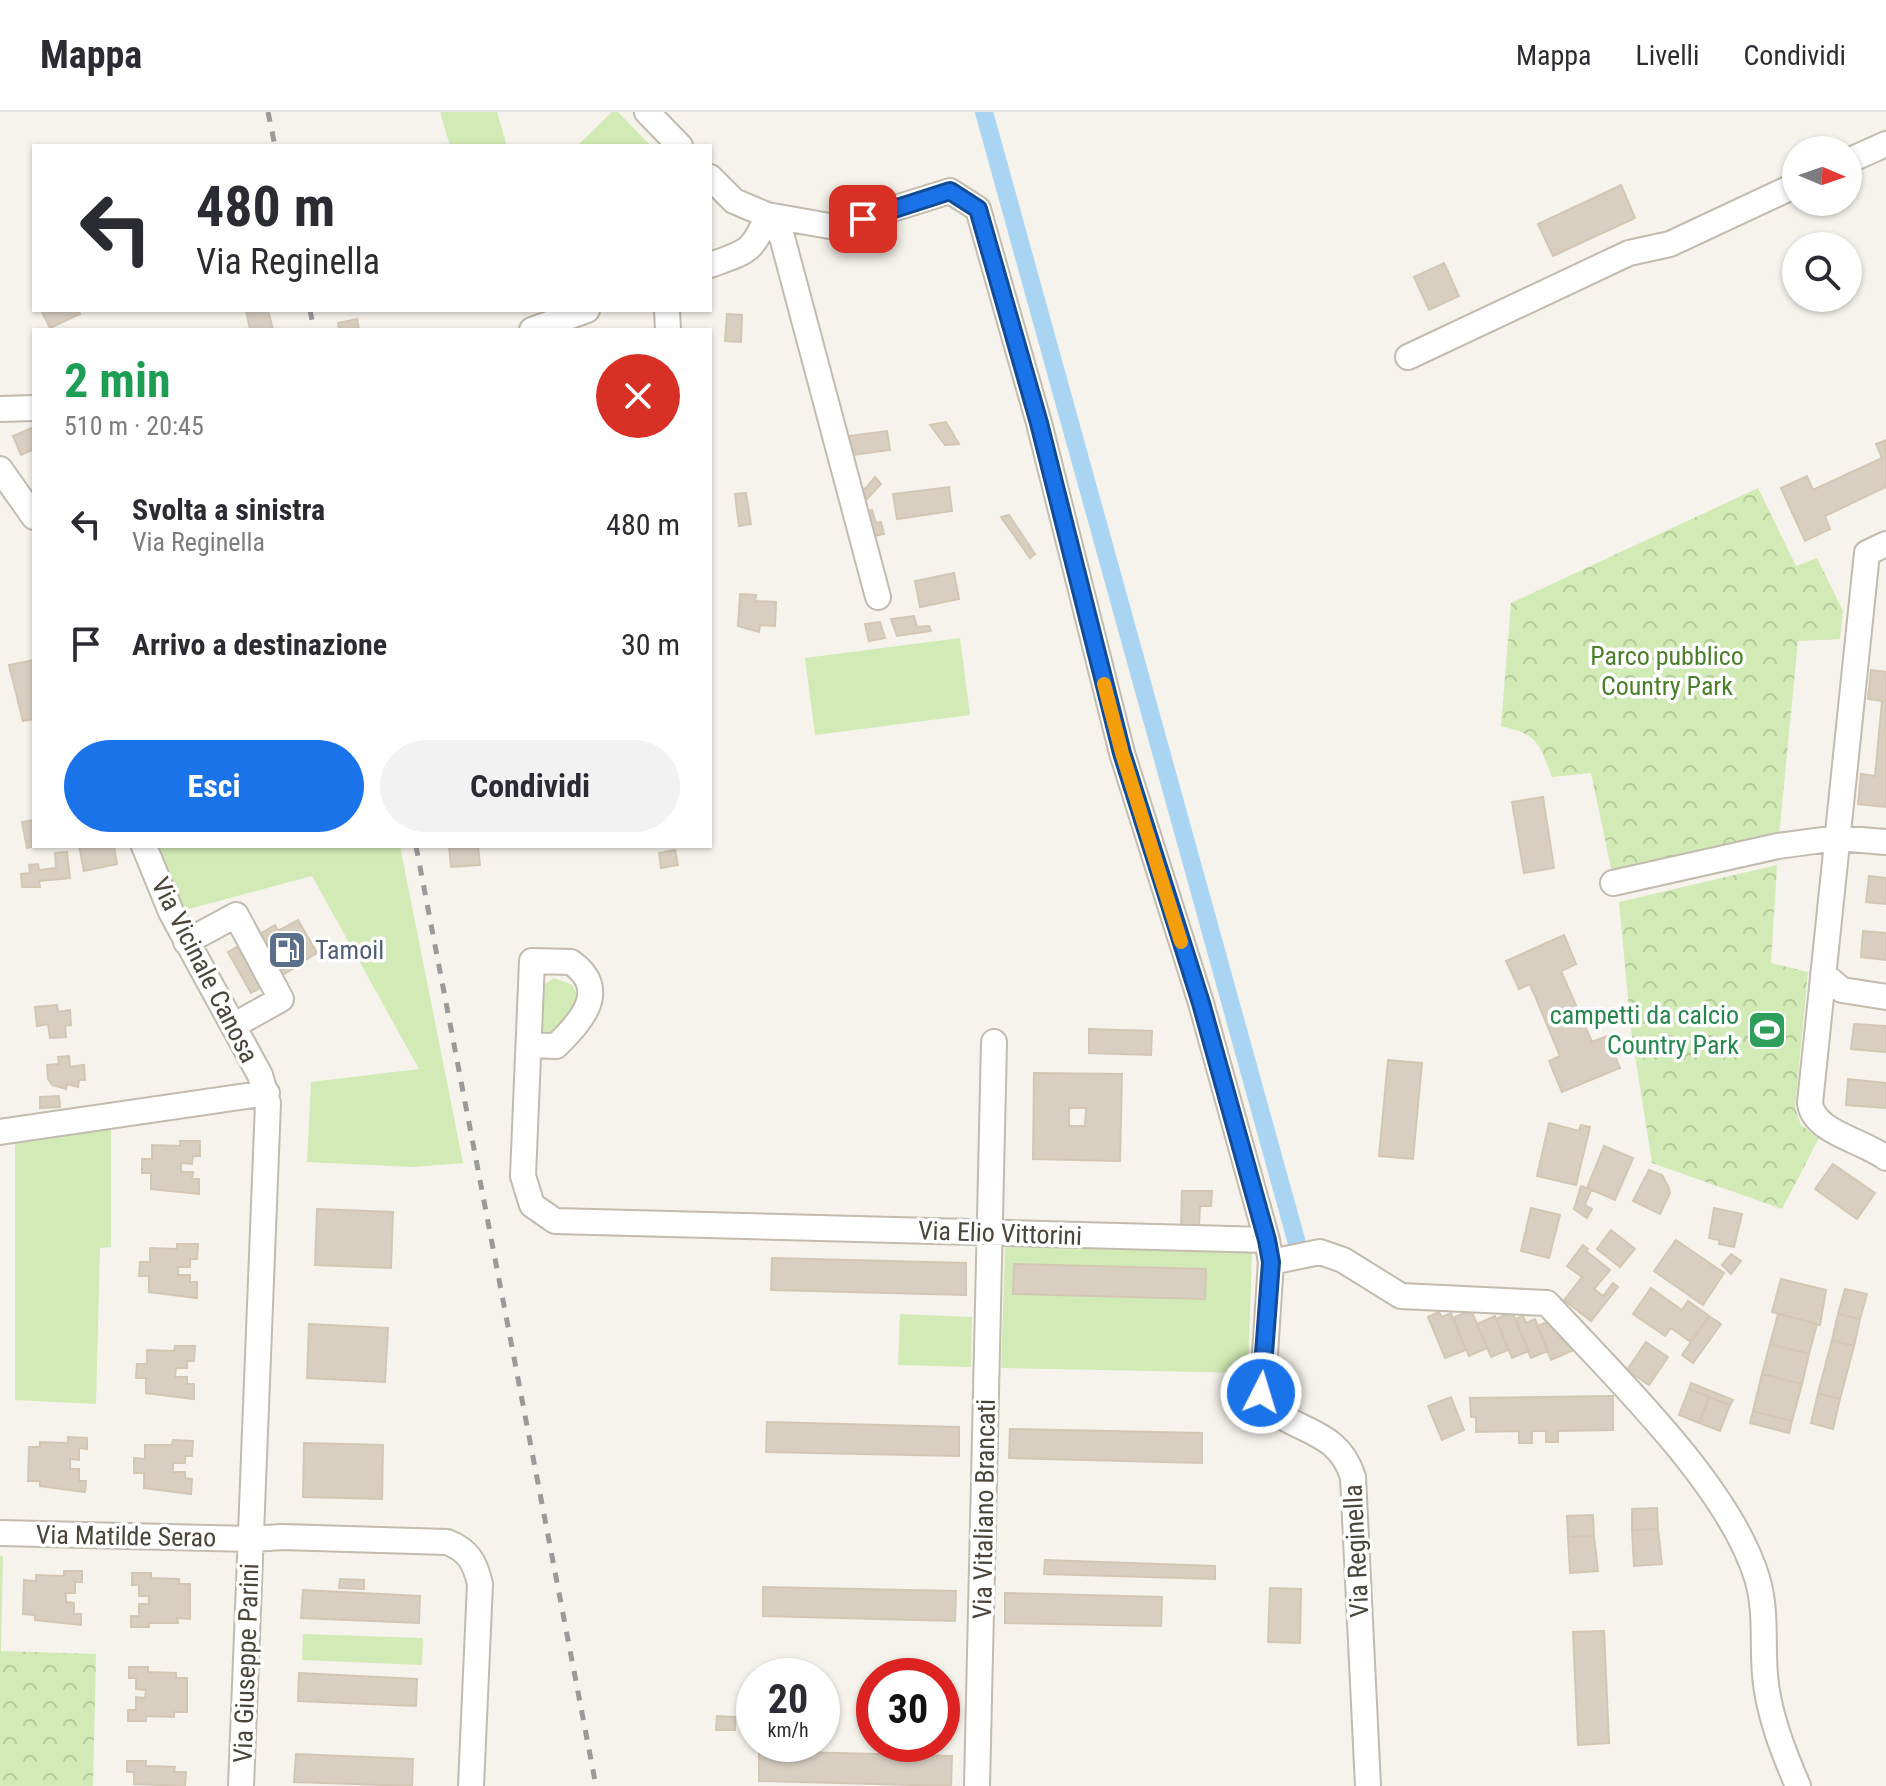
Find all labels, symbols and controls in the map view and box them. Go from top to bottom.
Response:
text: Mappa [40,33,142,77]
text: Mappa [1516,39,1592,72]
text: Livelli [1636,39,1699,72]
text: Condividi [1743,39,1846,72]
north arrow [1782,136,1862,216]
map controls [1782,136,1862,312]
text: 480 m [196,174,335,240]
icon: left [64,176,168,280]
pin [829,185,897,253]
icon: arrive [841,197,885,241]
button: search [1782,232,1862,312]
text: Via Reginella [196,241,380,283]
text: 2 min [64,352,171,409]
button: close [596,354,680,438]
text: 510 m · 20:45 [64,411,204,441]
text: Svolta a sinistra [132,492,325,527]
icon: left [64,502,108,546]
text: 480 m [606,507,680,542]
text: Via Reginella [132,527,265,557]
icon: arrive [64,622,108,666]
text: Arrivo a destinazione [132,627,387,662]
text: 30 m [621,627,680,662]
park label: Parco pubblico Country Park [1590,641,1744,701]
button: Esci [64,740,364,832]
button: Condividi [380,740,680,832]
street label: Via Vicinale Canosa [145,872,265,1068]
fuel station icon: Tamoil [266,929,308,971]
place label: Tamoil [315,935,384,965]
place label: campetti da calcio Country Park [1550,1000,1739,1060]
sports icon: campetti da calcio Country Park [1746,1009,1788,1051]
street label: Via Elio Vittorini [918,1215,1082,1251]
position arrow [1219,1351,1303,1435]
street label: Via Vitaliano Brancati [967,1399,1001,1619]
street label: Via Reginella [1338,1484,1374,1618]
street label: Via Matilde Serao [36,1519,216,1553]
street label: Via Giuseppe Parini [228,1563,264,1763]
speed limit sign: 30 [856,1658,960,1762]
text: 20 [768,1676,808,1723]
text: km/h [767,1718,809,1742]

